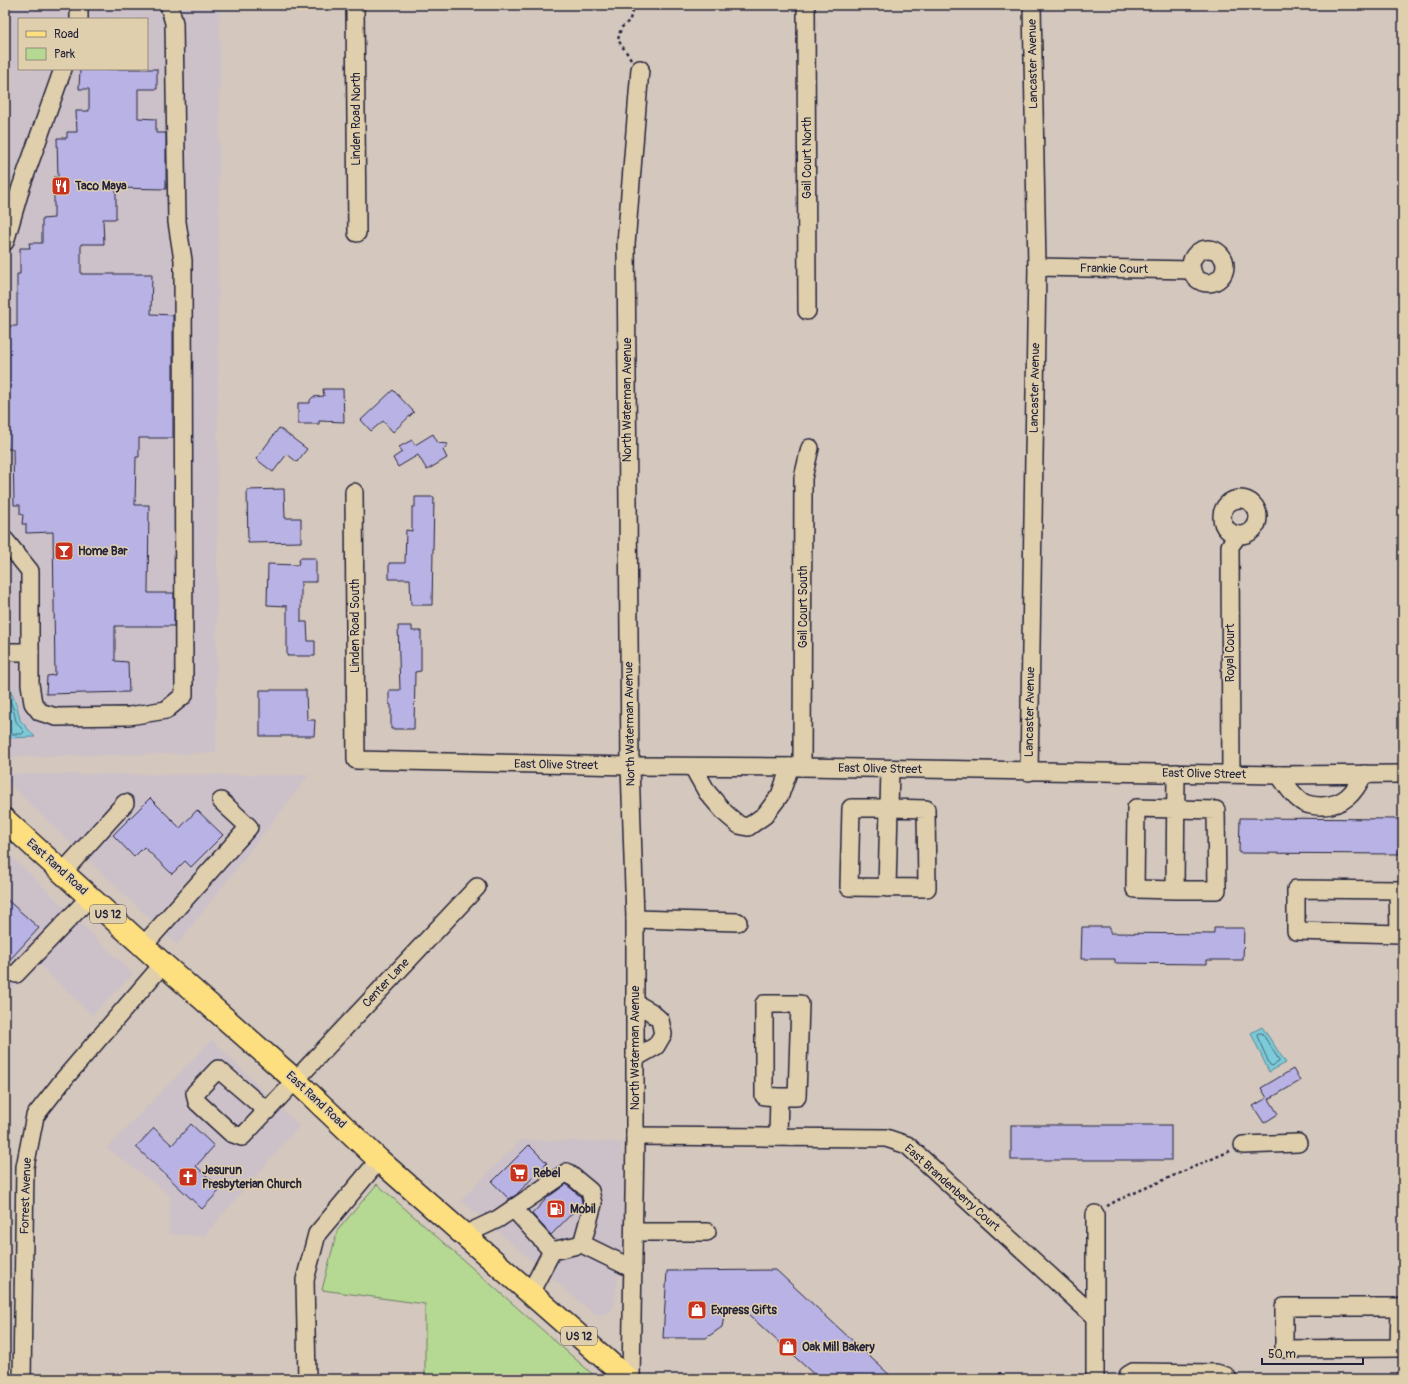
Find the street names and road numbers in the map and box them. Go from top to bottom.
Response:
street label: Lancaster Avenue [1025,19,1041,109]
street label: Linden Road North [349,72,364,166]
street label: Gail Court North [800,117,815,199]
street label: Frankie Court [1080,261,1148,277]
street label: North Waterman Avenue [620,338,635,462]
street label: Lancaster Avenue [1027,343,1043,433]
street label: Gail Court South [796,565,811,648]
street label: Linden Road South [348,579,363,673]
street label: Royal Court [1223,624,1238,682]
street label: North Waterman Avenue [621,662,639,786]
street label: Lancaster Avenue [1022,667,1038,757]
street label: East Olive Street [514,757,598,773]
street label: East Olive Street [838,761,922,777]
street label: East Olive Street [1162,766,1246,782]
street label: East Rand Road [23,836,91,898]
road number: US 12 [90,905,126,923]
street label: Center Lane [359,955,413,1011]
street label: North Waterman Avenue [628,986,643,1110]
street label: East Rand Road [283,1068,349,1132]
street label: East Brandenberry Court [901,1141,1003,1235]
street label: Forrest Avenue [17,1157,35,1235]
road number: US 12 [561,1327,597,1345]

